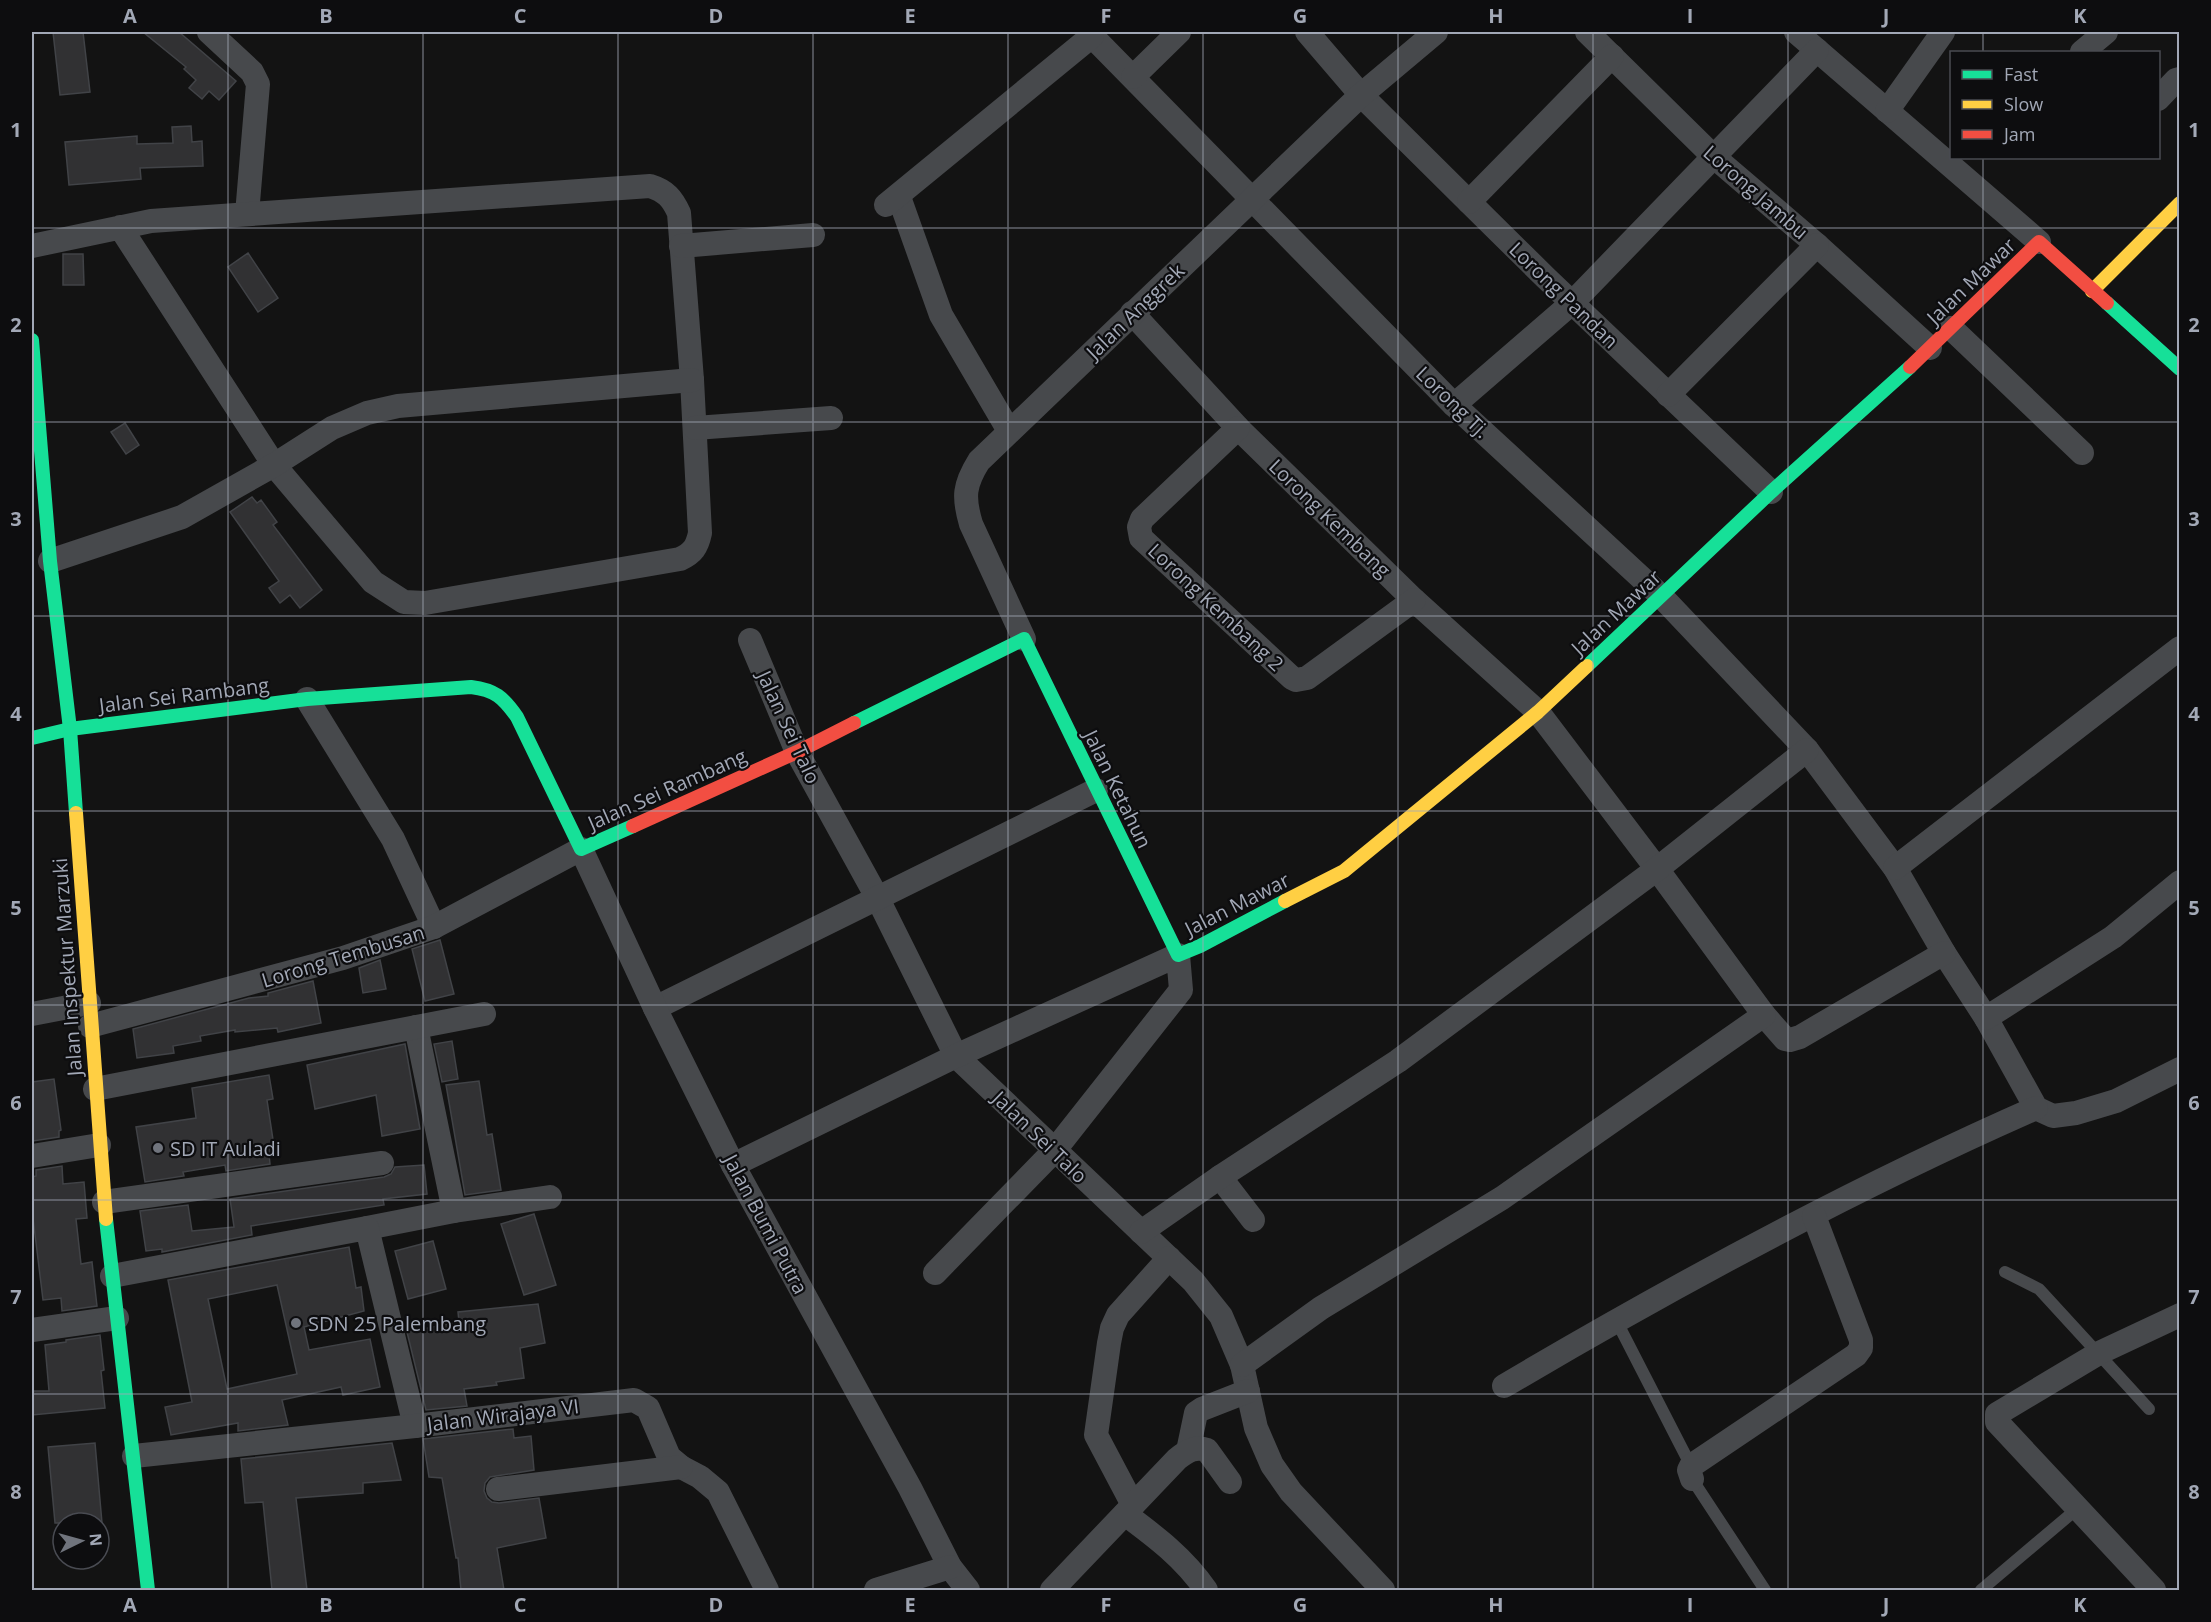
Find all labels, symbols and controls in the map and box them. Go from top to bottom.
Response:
text: A [123,2,137,29]
text: B [319,2,333,29]
text: C [514,2,527,29]
text: D [709,2,723,29]
text: E [904,2,916,29]
text: F [1101,2,1111,29]
text: G [1293,2,1307,29]
text: H [1488,2,1504,29]
text: I [1687,2,1693,29]
text: J [1881,2,1889,29]
text: K [2073,2,2087,29]
legend [1950,51,2160,159]
text: Fast [2004,62,2038,86]
text: Slow [2004,92,2043,116]
text: 1 [10,116,22,143]
text: 1 [2188,116,2200,143]
text: Jam [2002,122,2036,146]
street label: Lorong Jambu [1698,139,1814,245]
street label: Jalan Mawar [1919,232,2021,332]
street label: Lorong Pandan [1504,236,1624,354]
street label: Jalan Anggrek [1079,257,1190,366]
text: 2 [10,311,22,338]
text: 2 [2188,311,2200,338]
street label: Lorong Tj. [1410,360,1496,444]
street label: Lorong Kembang [1263,453,1397,583]
text: 3 [10,505,22,532]
text: 3 [2188,505,2200,532]
street label: Lorong Kembang 2 [1142,537,1290,677]
street label: Jalan Mawar [1564,563,1667,662]
street label: Jalan Sei Talo [750,664,827,788]
street label: Jalan Sei Rambang [96,671,271,719]
text: 4 [10,700,22,727]
text: 4 [2188,700,2200,727]
street label: Jalan Ketahun [1077,723,1158,853]
street label: Jalan Sei Rambang [582,742,751,837]
street label: Jalan Inspektur Marzuki [46,857,88,1079]
street label: Jalan Mawar [1178,866,1294,943]
text: 5 [10,894,22,921]
text: 5 [2188,894,2200,921]
street label: Lorong Tembusan [258,918,428,994]
street label: Jalan Sei Talo [985,1084,1093,1189]
text: 6 [10,1089,22,1116]
text: 6 [2188,1089,2200,1116]
place label: SD IT Auladi [170,1135,281,1162]
marker: SD IT Auladi [151,1141,165,1155]
street label: Jalan Bumi Putra [717,1148,814,1299]
text: 7 [10,1283,22,1310]
text: 7 [2188,1283,2200,1310]
place label: SDN 25 Palembang [308,1310,486,1337]
marker: SDN 25 Palembang [289,1316,303,1330]
street label: Jalan Wirajaya VI [423,1392,581,1438]
text: 8 [10,1478,22,1505]
text: 8 [2188,1478,2200,1505]
north arrow [51,1511,111,1571]
text: N [84,1532,107,1547]
text: A [123,1591,137,1618]
text: B [319,1591,333,1618]
text: C [514,1591,527,1618]
text: D [709,1591,723,1618]
text: E [904,1591,916,1618]
text: F [1101,1591,1111,1618]
text: G [1293,1591,1307,1618]
text: H [1488,1591,1504,1618]
text: I [1687,1591,1693,1618]
text: J [1881,1591,1889,1618]
text: K [2073,1591,2087,1618]

